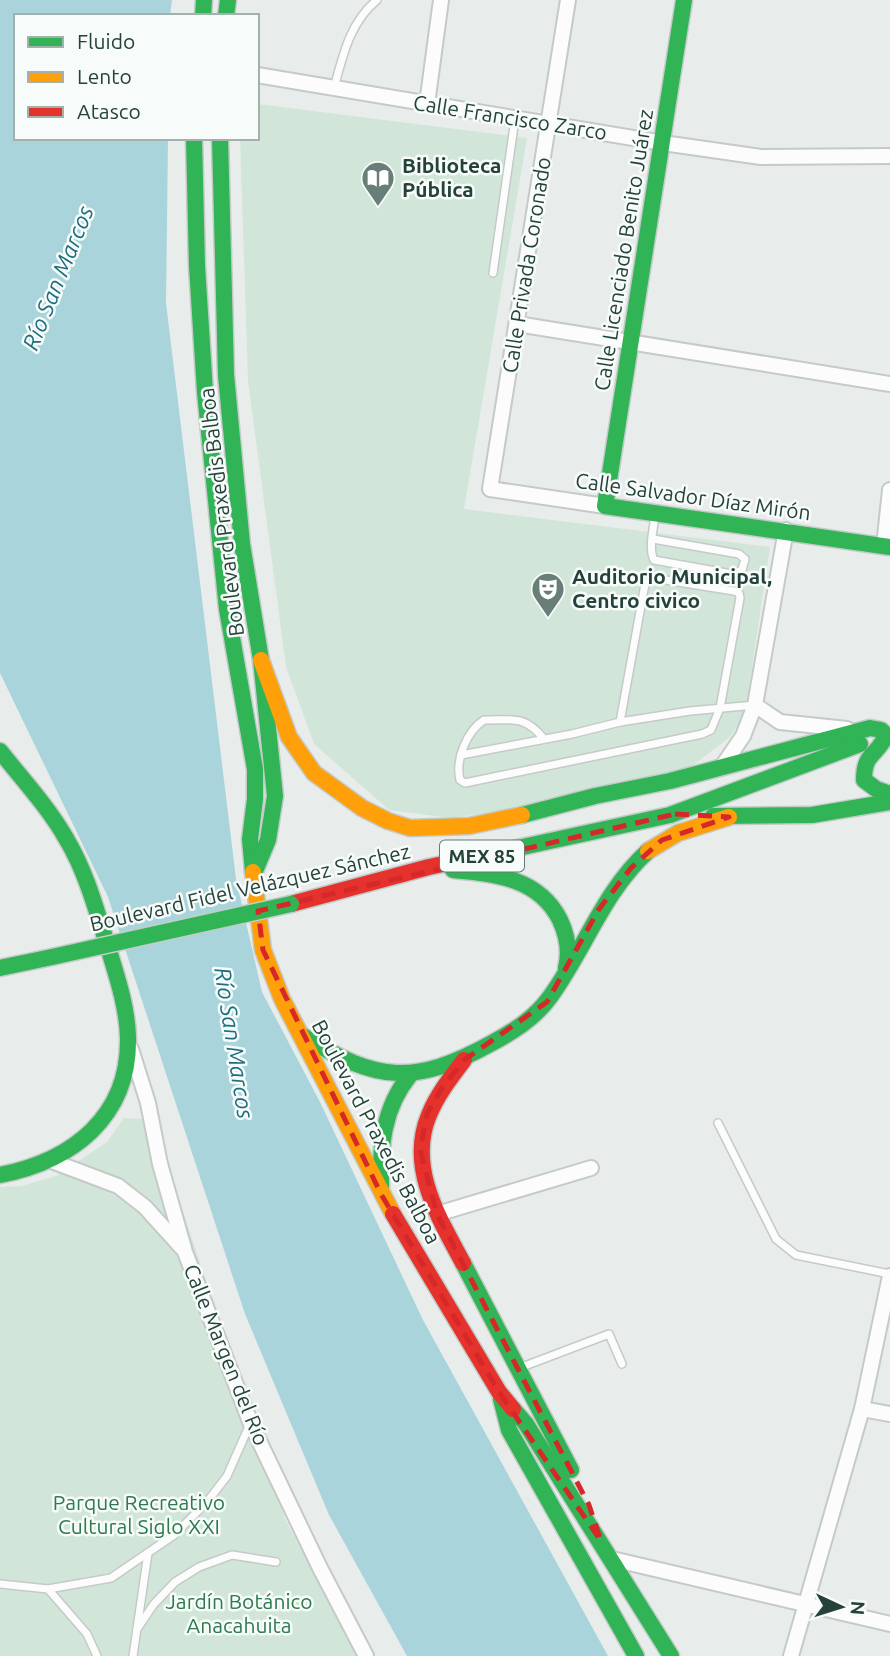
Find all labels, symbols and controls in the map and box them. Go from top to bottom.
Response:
legend [14,14,259,140]
text: Fluido [77,29,135,53]
text: Lento [77,64,132,88]
street label: Calle Francisco Zarco [412,90,609,144]
text: Atasco [77,99,141,123]
street label: Calle Licenciado Benito Juárez [589,107,657,392]
place label: Biblioteca Pública [402,153,501,201]
street label: Calle Privada Coronado [497,155,555,375]
library icon: Biblioteca Pública [359,159,397,208]
water label: Río San Marcos [17,202,98,353]
street label: Boulevard Praxedis Balboa [194,386,248,638]
street label: Calle Salvador Díaz Mirón [574,468,812,524]
place label: Auditorio Municipal, Centro civico [572,564,772,612]
theatre icon: Auditorio Municipal, Centro civico [529,570,567,619]
street label: Boulevard Fidel Velázquez Sánchez [87,838,412,936]
road number: MEX 85 [440,841,524,872]
water label: Río San Marcos [210,965,259,1121]
street label: Boulevard Praxedis Balboa [308,1015,446,1248]
street label: Calle Margen del Río [180,1261,274,1449]
park label: Parque Recreativo Cultural Siglo XXI [53,1490,225,1538]
north arrow [806,1572,876,1642]
park label: Jardín Botánico Anacahuita [166,1589,312,1637]
text: N [846,1600,869,1616]

